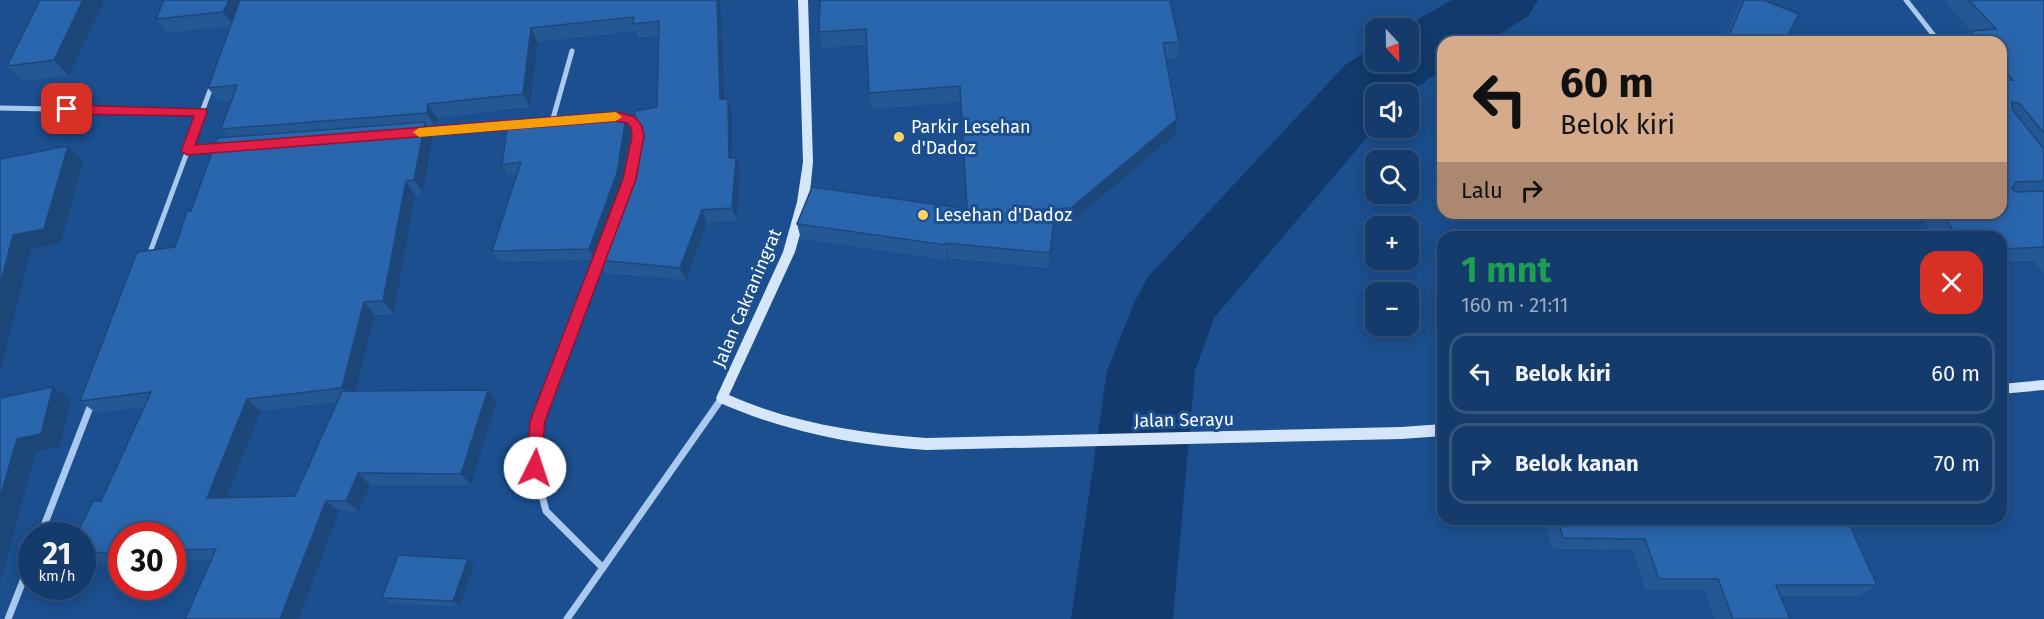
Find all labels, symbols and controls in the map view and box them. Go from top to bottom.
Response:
north arrow [1365,18,1419,72]
map controls [1365,18,1419,336]
text: 60 m [1560,58,1654,108]
icon: left [1461,60,1539,138]
pin [41,83,92,134]
button: sound [1365,84,1419,138]
icon: arrive [50,92,83,125]
text: Belok kiri [1560,109,1675,141]
place label: Parkir Lesehan d'Dadoz [911,116,1031,159]
marker: Parkir Lesehan d'Dadoz [892,130,906,144]
button: search [1365,150,1419,204]
icon: right [1515,174,1548,207]
text: Lalu [1461,177,1503,204]
place label: Lesehan d'Dadoz [935,204,1072,226]
marker: Lesehan d'Dadoz [916,208,930,222]
button: + [1365,216,1419,270]
street label: Jalan Cakraningrat [708,225,786,371]
text: 1 mnt [1461,248,1551,292]
button: close [1920,251,1983,314]
button: − [1365,282,1419,336]
text: 160 m · 21:11 [1461,293,1568,317]
icon: left [1464,357,1497,390]
text: Belok kiri [1515,360,1611,387]
text: 60 m [1931,360,1980,387]
street label: Jalan Serayu [1134,408,1234,432]
position arrow [503,436,567,500]
icon: right [1464,447,1497,480]
text: Belok kanan [1515,450,1639,477]
text: 70 m [1934,450,1980,477]
speed limit sign: 30 [108,522,186,600]
text: 21 [43,536,71,572]
text: km/h [38,567,76,585]

